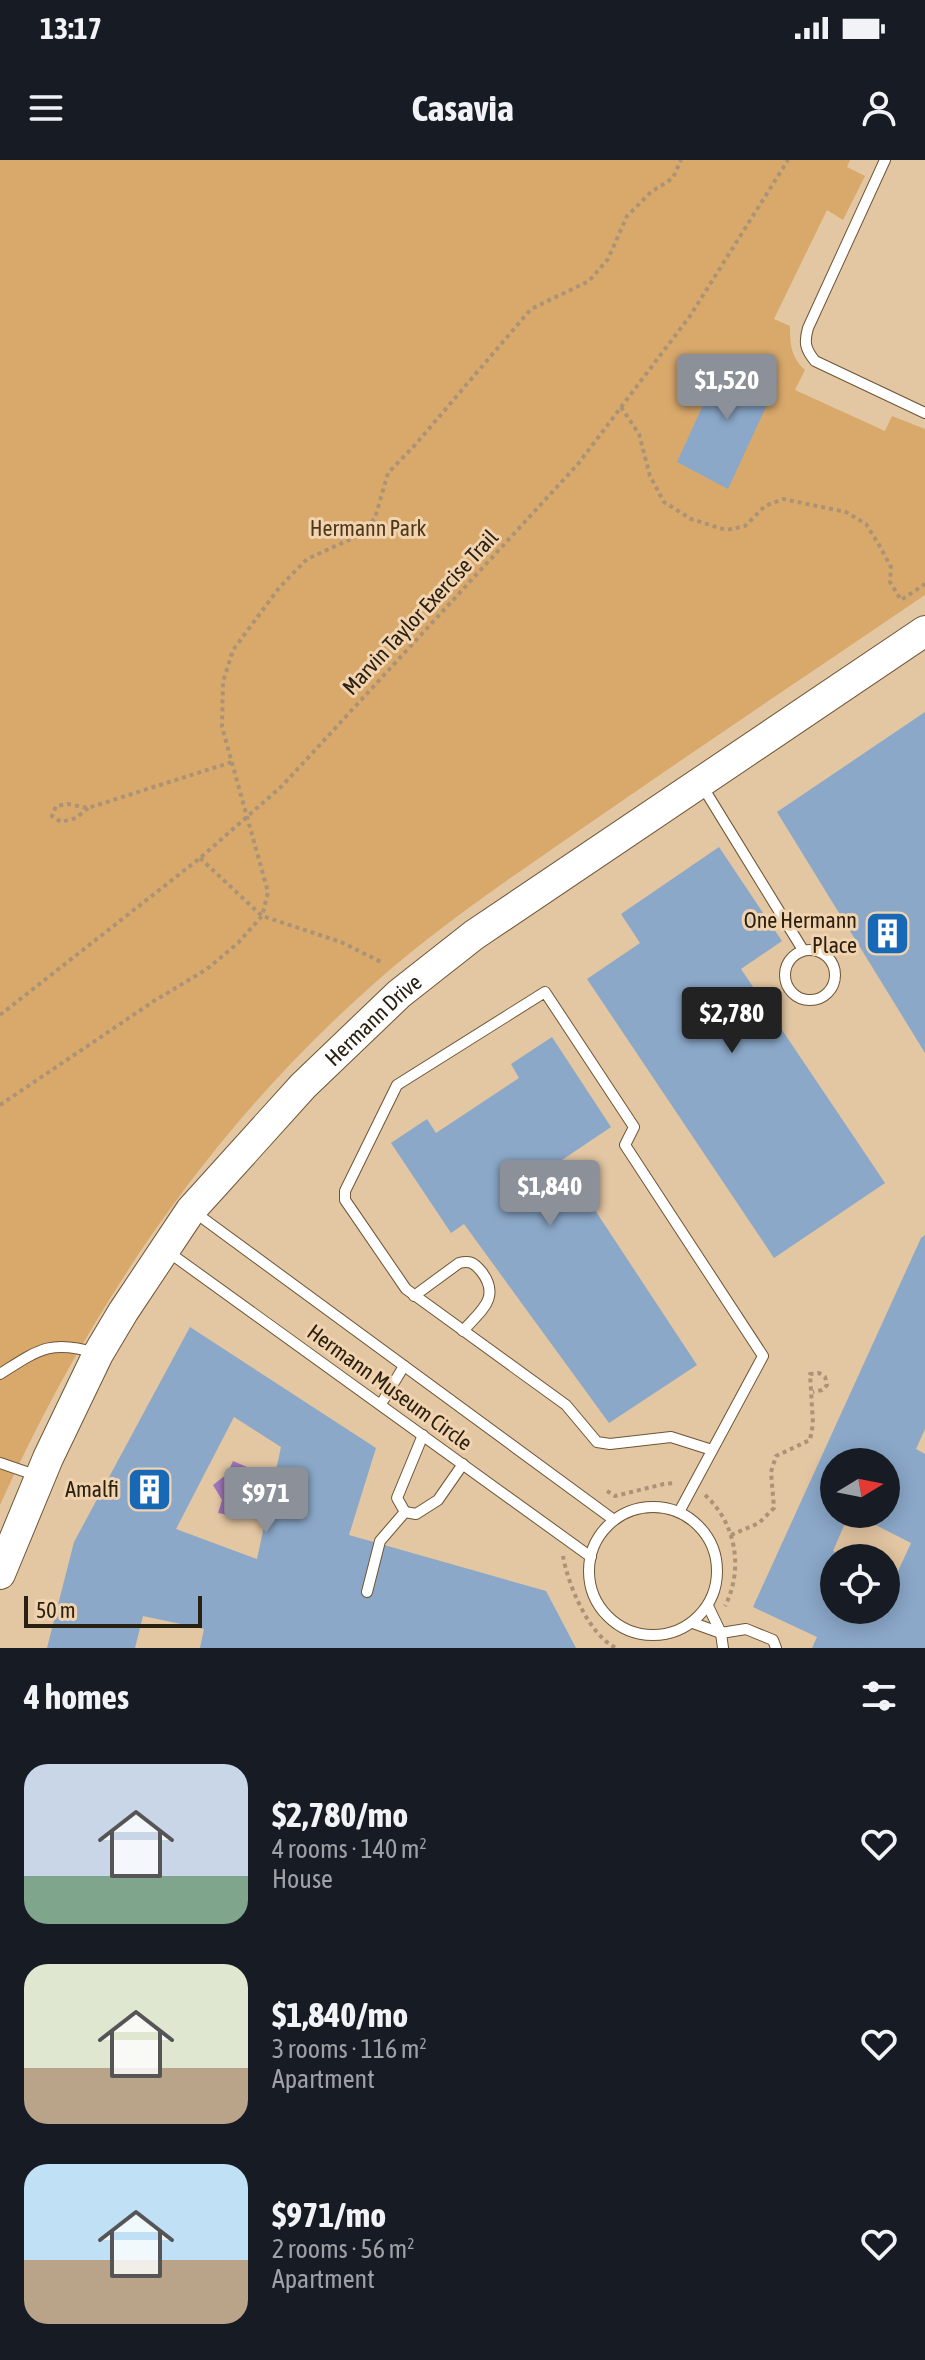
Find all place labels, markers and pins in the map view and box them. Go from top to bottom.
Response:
pin: $1,520 [662,354,792,422]
place label: One Hermann Place [744,907,857,958]
building icon: One Hermann Place [864,909,912,957]
pin: $2,780 [667,987,797,1055]
pin: $1,840 [485,1160,615,1228]
building icon: Amalfi [126,1465,174,1513]
pin: $971 [219,1467,313,1535]
place label: Amalfi [65,1476,119,1502]

